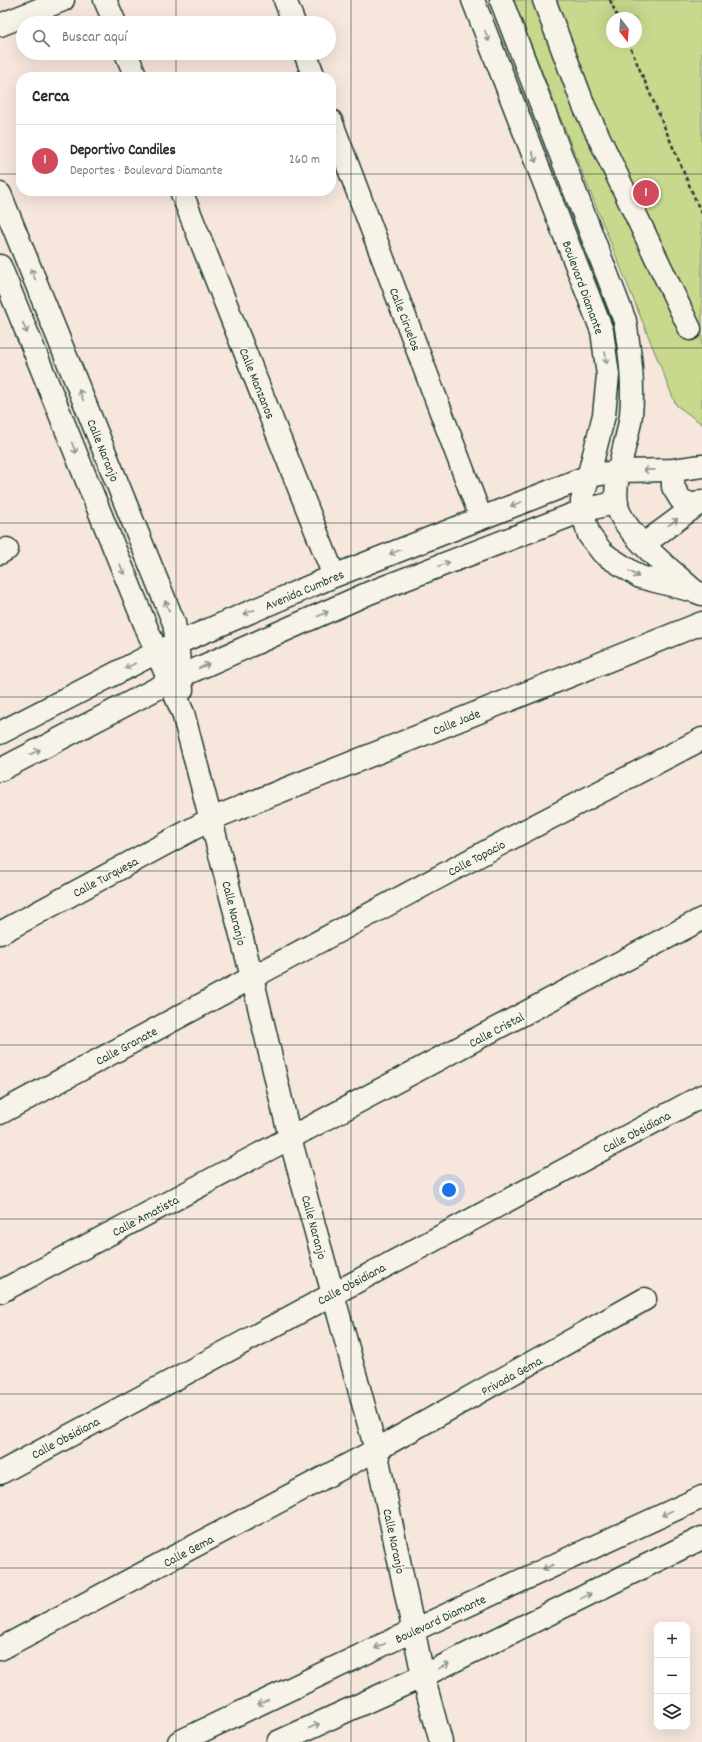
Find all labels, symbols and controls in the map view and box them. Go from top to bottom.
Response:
north arrow [606,12,642,48]
search box [16,16,336,60]
icon: search [30,27,52,49]
text: Buscar aquí [62,27,127,49]
one-way arrow [484,30,492,42]
text: Cerca [32,86,69,110]
text: Deportivo Candiles [70,140,176,162]
text: 1 [44,151,46,170]
text: 260 m [289,151,320,170]
one-way arrow [531,151,539,163]
text: Deportes · Boulevard Diamante [70,162,222,181]
pin: 1 [633,178,659,208]
street label: Boulevard Diamante [556,238,608,338]
one-way arrow [28,269,36,281]
street label: Calle Ciruelos [383,285,424,354]
one-way arrow [22,321,29,333]
street label: Calle Manzanos [233,345,279,422]
one-way arrow [602,352,610,365]
one-way arrow [77,389,85,401]
street label: Calle Naranjo [81,417,123,485]
one-way arrow [70,442,78,454]
one-way arrow [643,467,656,474]
one-way arrow [510,501,522,509]
one-way arrow [667,518,678,527]
one-way arrow [389,548,401,556]
one-way arrow [437,560,449,568]
one-way arrow [119,562,127,574]
street label: Avenida Cumbres [262,566,348,617]
one-way arrow [628,570,640,578]
one-way arrow [163,601,170,613]
one-way arrow [243,609,255,617]
one-way arrow [317,609,329,617]
one-way arrow [198,662,210,669]
one-way arrow [124,663,136,670]
street label: Calle Jade [430,705,484,742]
one-way arrow [28,748,40,755]
street label: Calle Topacio [445,836,510,882]
street label: Calle Turquesa [70,853,143,903]
street label: Calle Naranjo [215,879,250,948]
street label: Calle Cristal [466,1009,528,1054]
street label: Calle Granate [93,1023,162,1071]
street label: Calle Obsidiana [600,1107,676,1159]
your location [439,1180,459,1200]
street label: Calle Amatista [109,1191,184,1243]
street label: Calle Naranjo [295,1193,330,1262]
street label: Calle Obsidiana [315,1259,391,1311]
street label: Privada Gema [478,1352,547,1402]
street label: Calle Obsidiana [29,1413,105,1465]
street label: Calle Naranjo [376,1507,409,1576]
one-way arrow [661,1510,673,1517]
street label: Calle Gema [161,1531,219,1573]
one-way arrow [543,1564,555,1572]
street label: Boulevard Diamante [392,1591,490,1650]
one-way arrow [580,1591,592,1599]
map controls [654,1622,690,1730]
button: + [654,1622,690,1658]
one-way arrow [374,1643,386,1650]
button: − [654,1658,690,1694]
one-way arrow [438,1661,450,1669]
button: layers [654,1694,690,1730]
one-way arrow [257,1699,269,1706]
one-way arrow [307,1722,319,1729]

